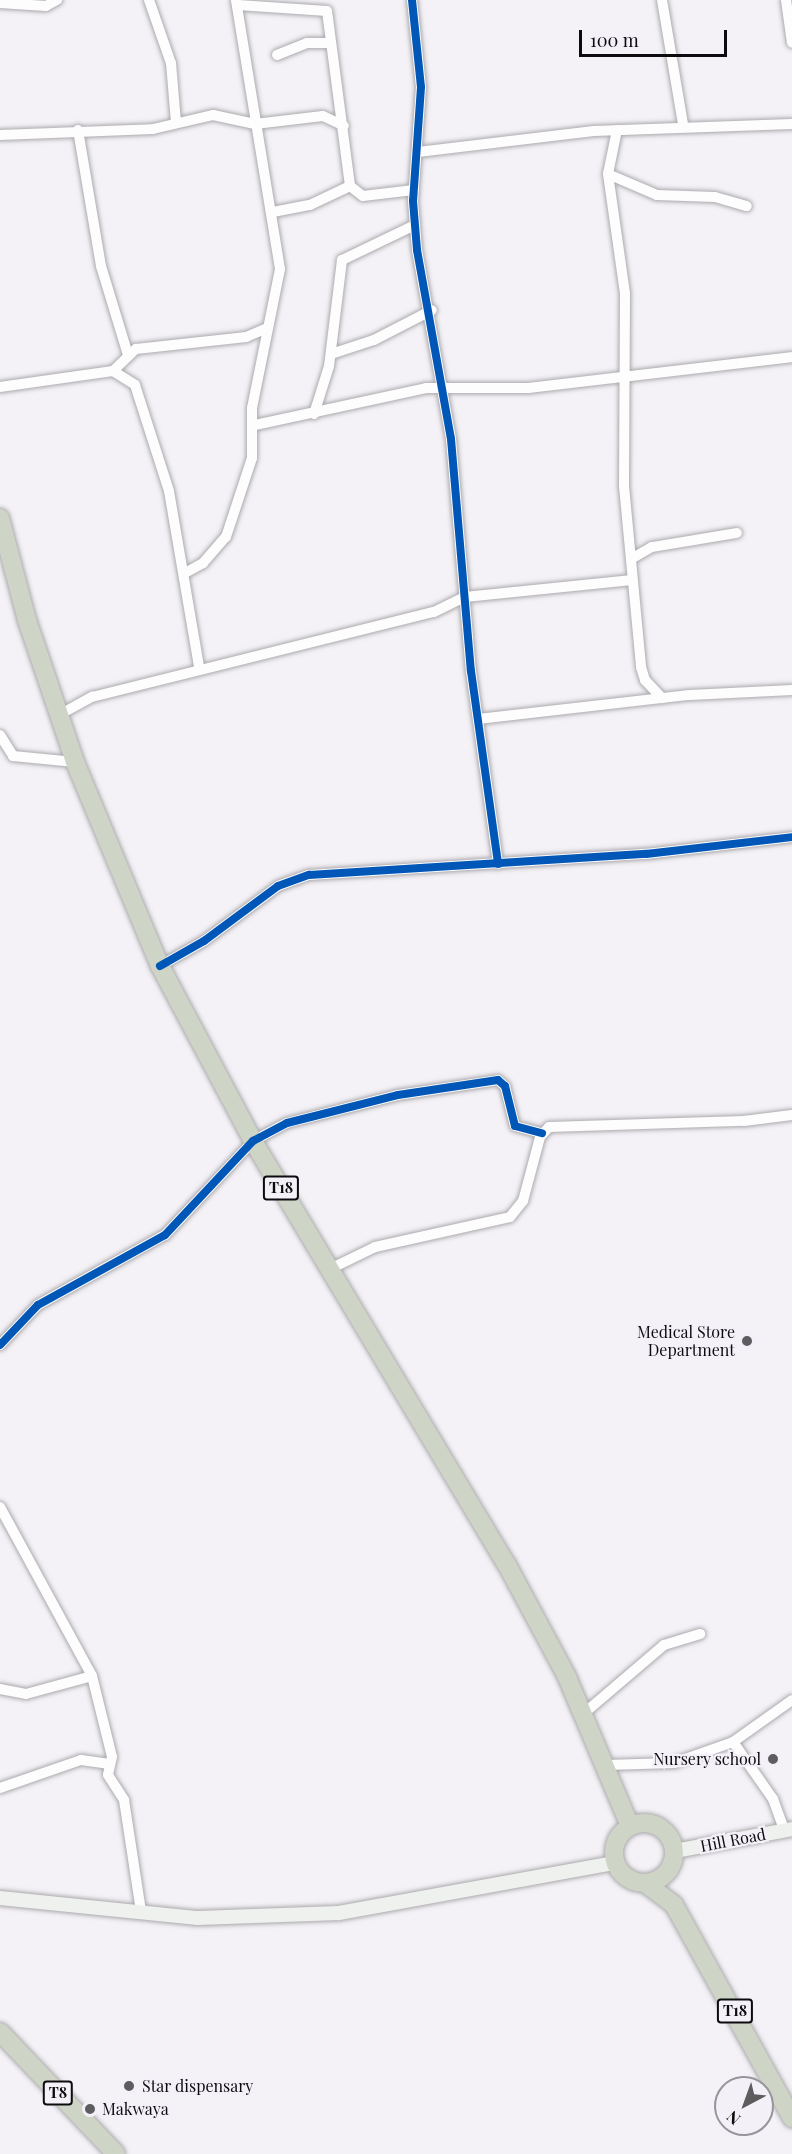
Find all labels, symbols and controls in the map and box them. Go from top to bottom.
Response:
scale bar [582,18,730,56]
text: 100 m [590,28,639,52]
road number: T18 [262,1176,300,1200]
place label: Medical Store Department [637,1322,735,1360]
marker: Medical Store Department [740,1334,754,1348]
place label: Nursery school [653,1749,761,1769]
marker: Nursery school [766,1752,780,1766]
street label: Hill Road [699,1824,767,1856]
road number: T18 [716,1999,754,2023]
place label: Star dispensary [142,2076,254,2096]
north arrow [714,2076,774,2136]
marker: Star dispensary [120,2077,138,2095]
road number: T8 [42,2081,74,2105]
place label: Makwaya [102,2099,169,2119]
marker: Makwaya [83,2102,97,2116]
text: N [722,2107,744,2130]

